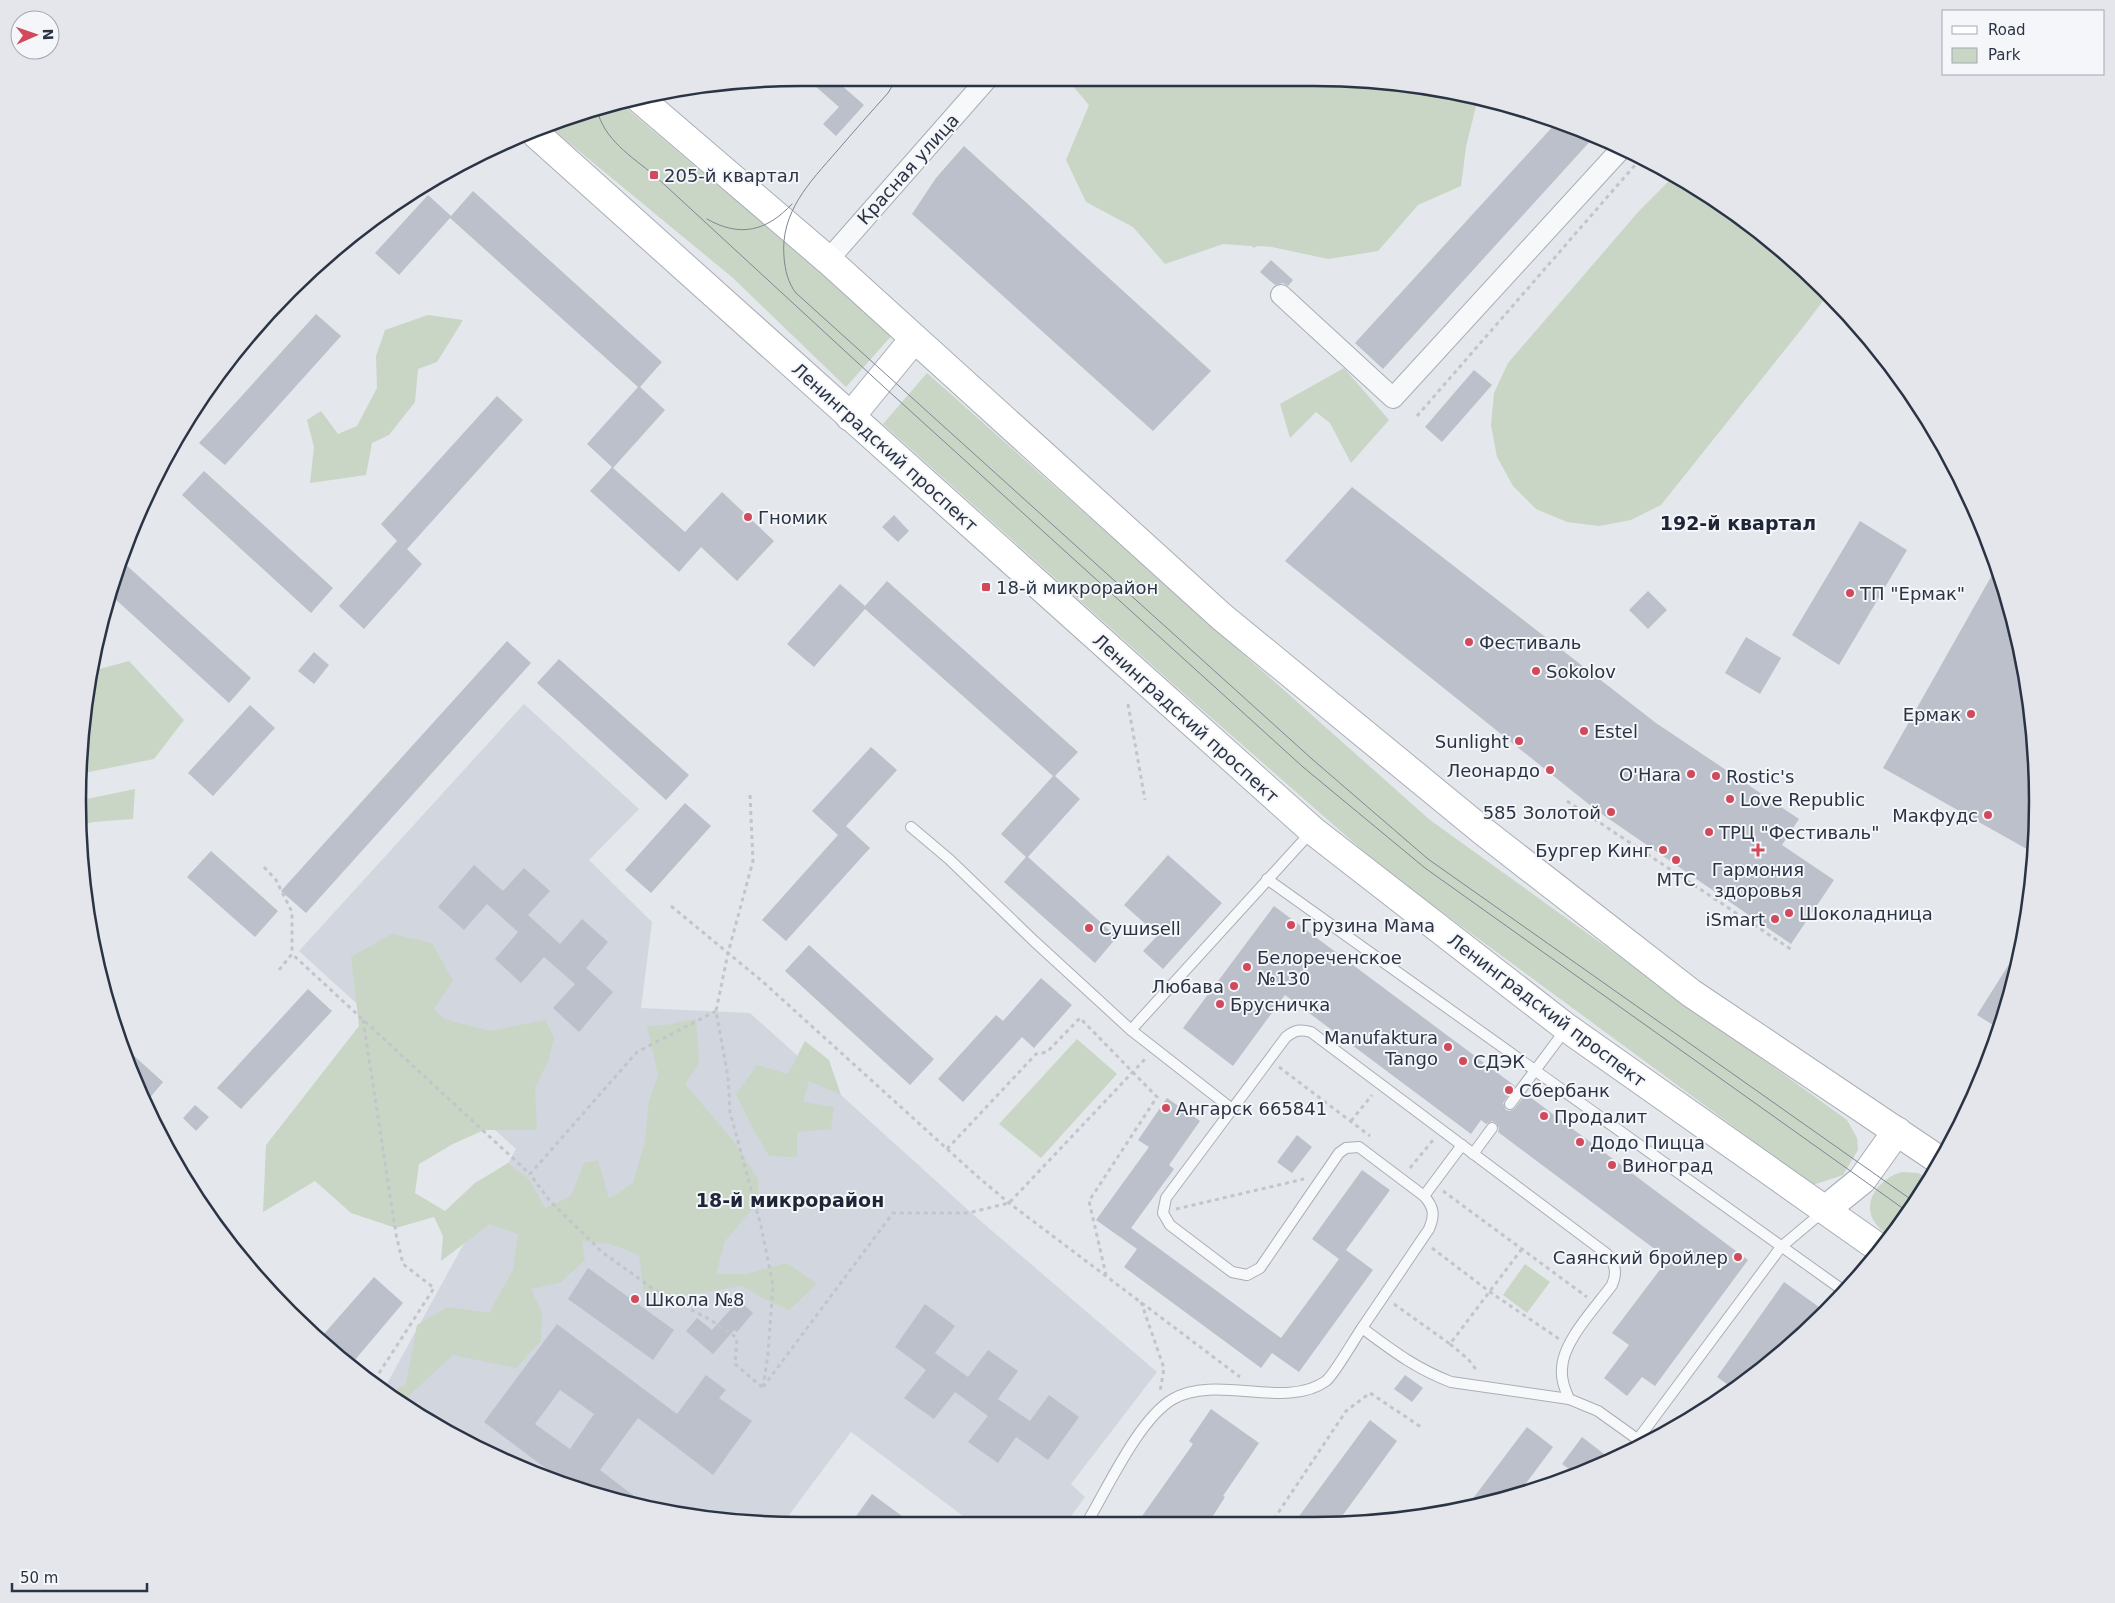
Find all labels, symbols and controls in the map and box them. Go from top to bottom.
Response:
north arrow [10,10,60,60]
legend [1942,10,2105,75]
text: Road [1988,21,2026,39]
text: N [40,28,56,41]
text: Park [1988,46,2021,64]
street label: Красная улица [853,109,963,229]
place label: 205-й квартал [664,165,799,186]
marker: 205-й квартал [648,169,660,181]
street label: Ленинградский проспект [788,358,982,536]
place label: Гномик [758,507,828,528]
marker: Гномик [742,511,754,523]
district label: 192-й квартал [1660,512,1816,534]
place label: 18-й микрорайон [996,577,1158,598]
marker: 18-й микрорайон [980,581,992,593]
place label: ТП "Ермак" [1859,583,1965,604]
marker: ТП "Ермак" [1844,587,1856,599]
street label: Ленинградский проспект [1089,629,1283,807]
place label: Фестиваль [1479,632,1581,653]
marker: Фестиваль [1463,636,1475,648]
place label: Sokolov [1546,661,1616,682]
marker: Sokolov [1530,665,1542,677]
place label: Ермак [1903,704,1961,725]
marker: Ермак [1965,708,1977,720]
place label: Estel [1594,721,1638,742]
marker: Estel [1578,725,1590,737]
place label: Sunlight [1435,731,1509,752]
marker: Sunlight [1513,735,1525,747]
place label: Леонардо [1447,760,1540,781]
marker: Леонардо [1544,764,1556,776]
place label: O'Hara [1619,764,1681,785]
place label: Rostic's [1726,766,1794,787]
marker: O'Hara [1685,768,1697,780]
marker: Rostic's [1710,770,1722,782]
place label: Love Republic [1740,789,1865,810]
marker: Love Republic [1724,793,1736,805]
place label: 585 Золотой [1483,802,1601,823]
place label: Макфудс [1892,805,1978,826]
marker: 585 Золотой [1605,806,1617,818]
marker: Макфудс [1982,809,1994,821]
place label: ТРЦ "Фестиваль" [1718,822,1880,843]
marker: ТРЦ "Фестиваль" [1703,826,1715,838]
place label: Бургер Кинг [1535,840,1653,861]
marker: Бургер Кинг [1657,844,1669,856]
marker: Гармония здоровья [1752,844,1764,856]
marker: МТС [1670,854,1682,866]
place label: Гармония здоровья [1712,859,1804,901]
place label: МТС [1656,869,1696,890]
place label: Шоколадница [1799,903,1933,924]
marker: Шоколадница [1783,907,1795,919]
place label: iSmart [1706,909,1765,930]
marker: iSmart [1769,913,1781,925]
place label: Грузина Мама [1301,915,1435,936]
place label: Сушиsell [1099,918,1181,939]
marker: Грузина Мама [1285,919,1297,931]
marker: Сушиsell [1083,922,1095,934]
street label: Ленинградский проспект [1444,929,1650,1091]
place label: Белореченское №130 [1257,947,1402,989]
marker: Белореченское №130 [1241,961,1253,973]
place label: Любава [1152,976,1224,997]
marker: Любава [1228,980,1240,992]
place label: Брусничка [1230,994,1330,1015]
marker: Брусничка [1214,998,1226,1010]
place label: Manufaktura Tango [1324,1027,1438,1069]
marker: Manufaktura Tango [1442,1041,1454,1053]
place label: СДЭК [1473,1051,1525,1072]
marker: СДЭК [1457,1055,1469,1067]
place label: Сбербанк [1519,1080,1610,1101]
marker: Сбербанк [1503,1084,1515,1096]
place label: Ангарск 665841 [1176,1098,1327,1119]
marker: Ангарск 665841 [1160,1102,1172,1114]
place label: Продалит [1554,1106,1647,1127]
marker: Продалит [1538,1110,1550,1122]
place label: Додо Пицца [1590,1132,1705,1153]
marker: Додо Пицца [1574,1136,1586,1148]
place label: Виноград [1622,1155,1713,1176]
marker: Виноград [1606,1159,1618,1171]
district label: 18-й микрорайон [696,1189,884,1211]
place label: Саянский бройлер [1553,1247,1728,1268]
marker: Саянский бройлер [1732,1251,1744,1263]
place label: Школа №8 [645,1289,745,1310]
marker: Школа №8 [629,1293,641,1305]
scale bar [12,1560,148,1592]
text: 50 m [20,1569,58,1587]

